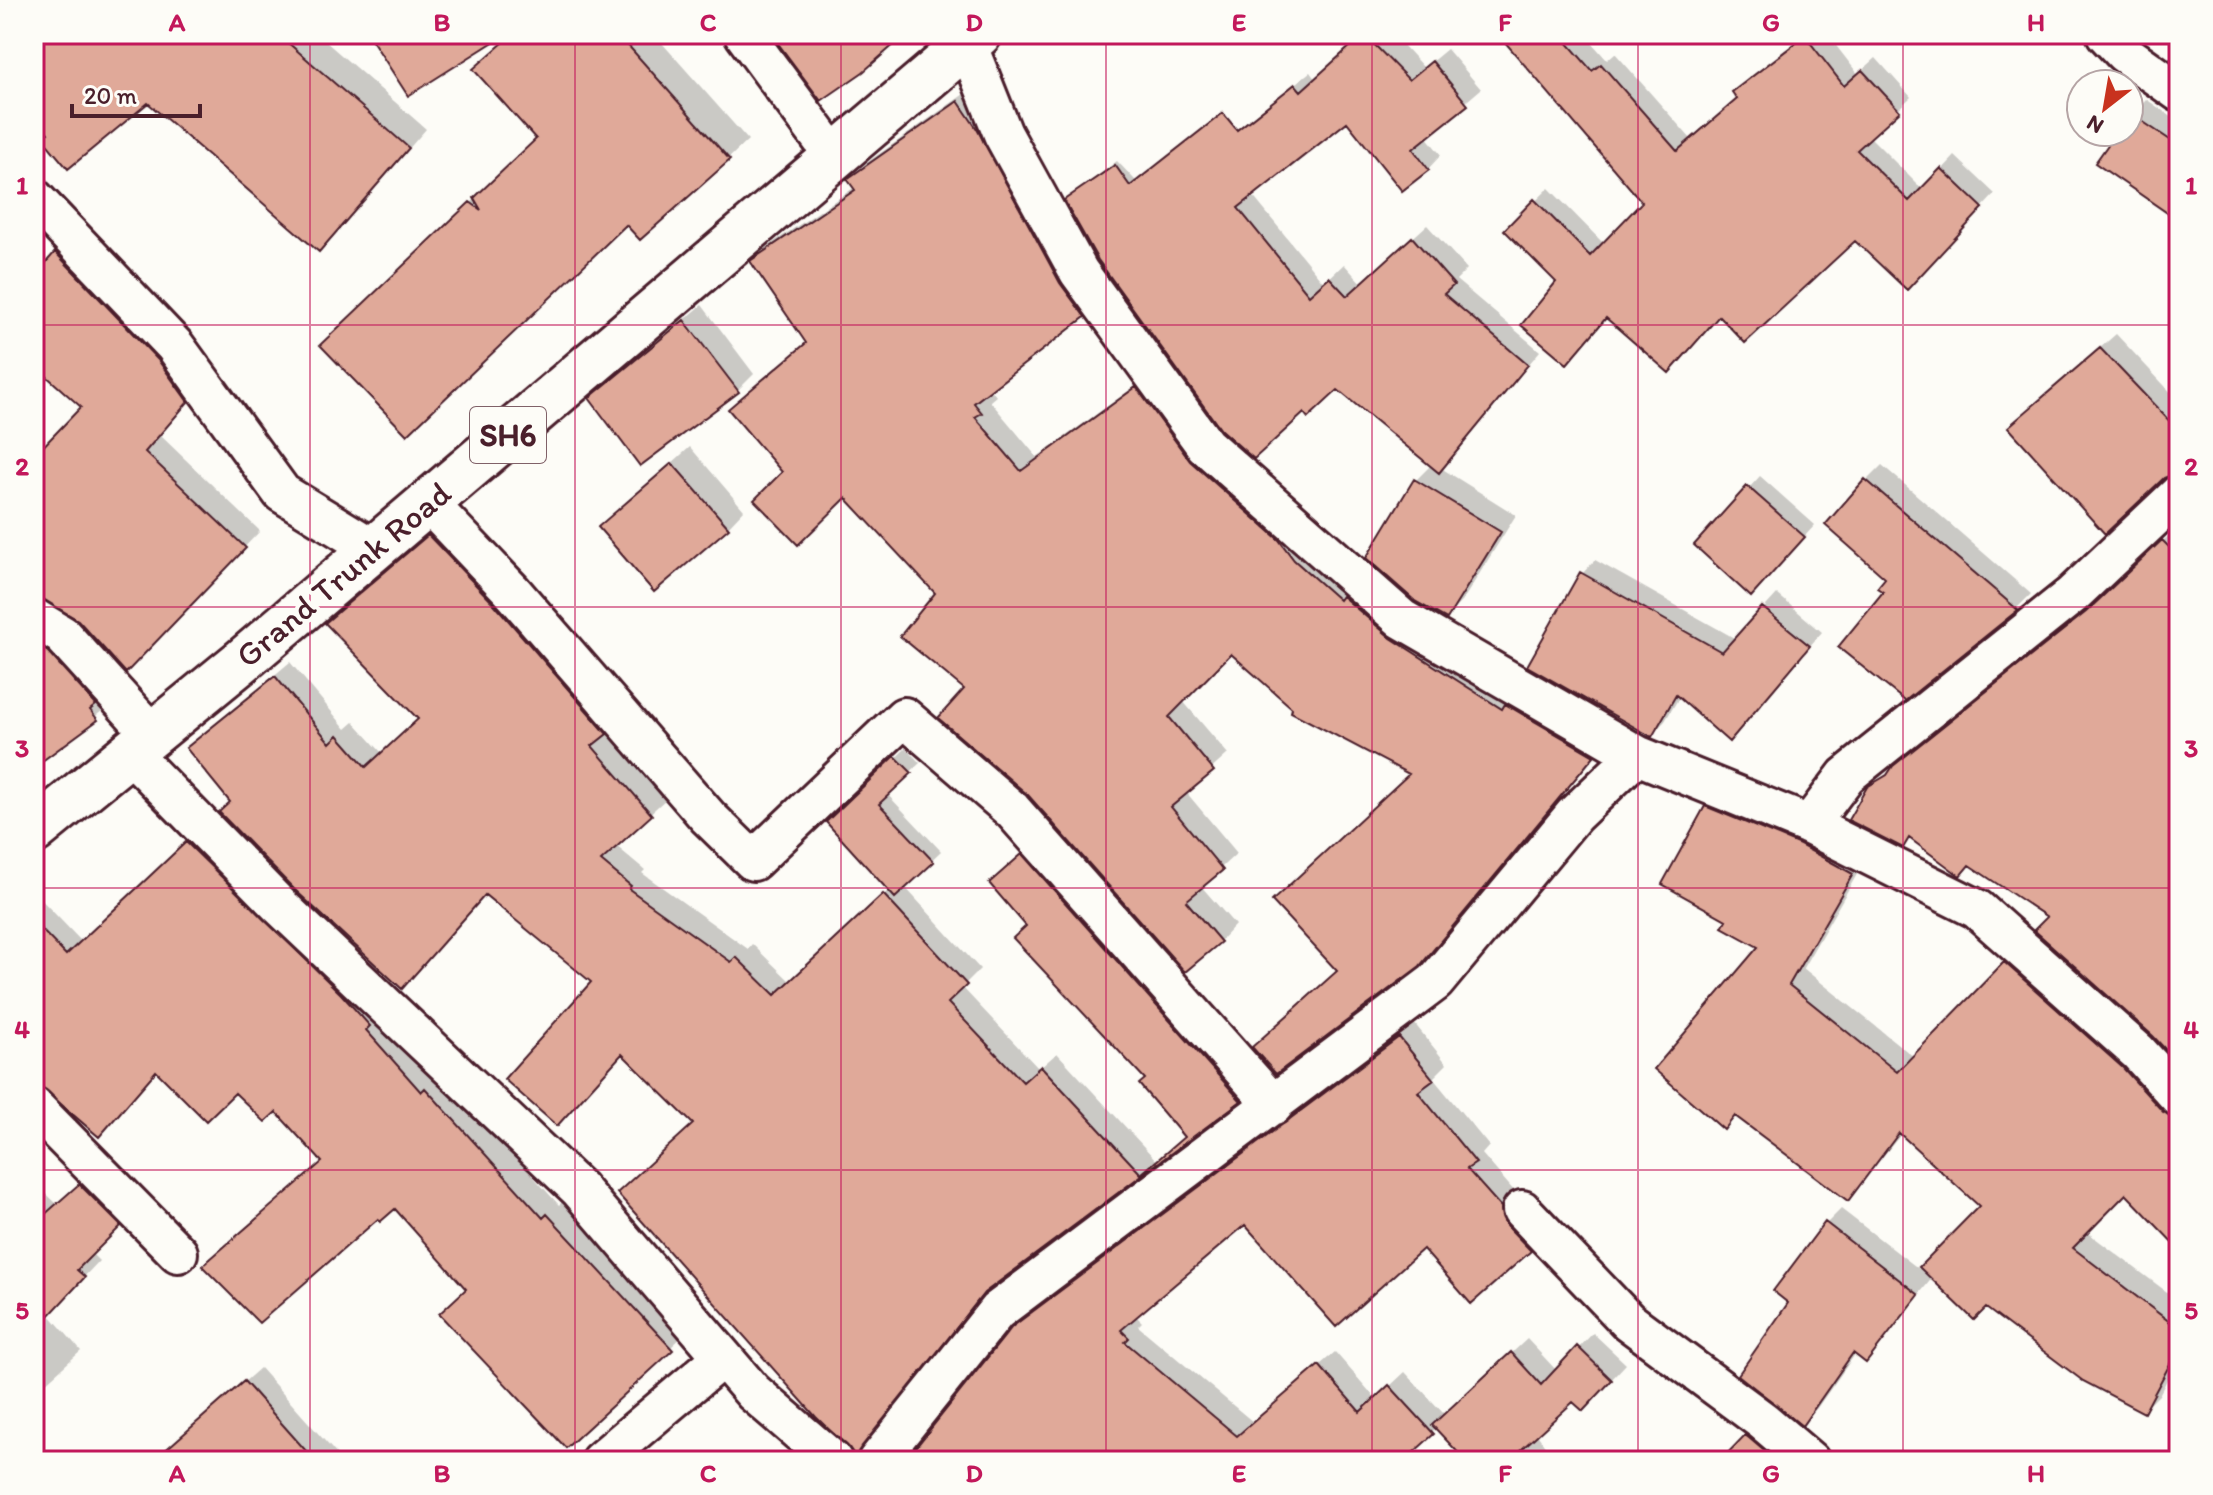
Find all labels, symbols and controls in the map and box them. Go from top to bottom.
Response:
text: A [168,6,186,38]
text: B [434,6,451,38]
text: C [700,6,717,38]
text: D [965,6,983,38]
text: E [1232,6,1246,38]
text: F [1498,6,1512,38]
text: G [1762,6,1780,38]
text: H [2027,6,2045,38]
scale bar [72,68,200,118]
north arrow [2065,68,2145,148]
text: 20 m [84,81,137,110]
text: N [2082,109,2108,140]
text: 1 [16,169,28,201]
text: 1 [2185,169,2197,201]
road number: SH6 [470,407,546,463]
text: 2 [15,450,29,482]
text: 2 [2184,450,2198,482]
street label: Grand Trunk Road [227,472,459,676]
text: 3 [15,732,29,764]
text: 3 [2184,732,2198,764]
text: 4 [14,1013,30,1045]
text: 4 [2183,1013,2199,1045]
text: 5 [15,1294,29,1326]
text: 5 [2184,1294,2198,1326]
text: A [168,1457,186,1489]
text: B [434,1457,451,1489]
text: C [700,1457,717,1489]
text: D [965,1457,983,1489]
text: E [1232,1457,1246,1489]
text: F [1498,1457,1512,1489]
text: G [1762,1457,1780,1489]
text: H [2027,1457,2045,1489]

